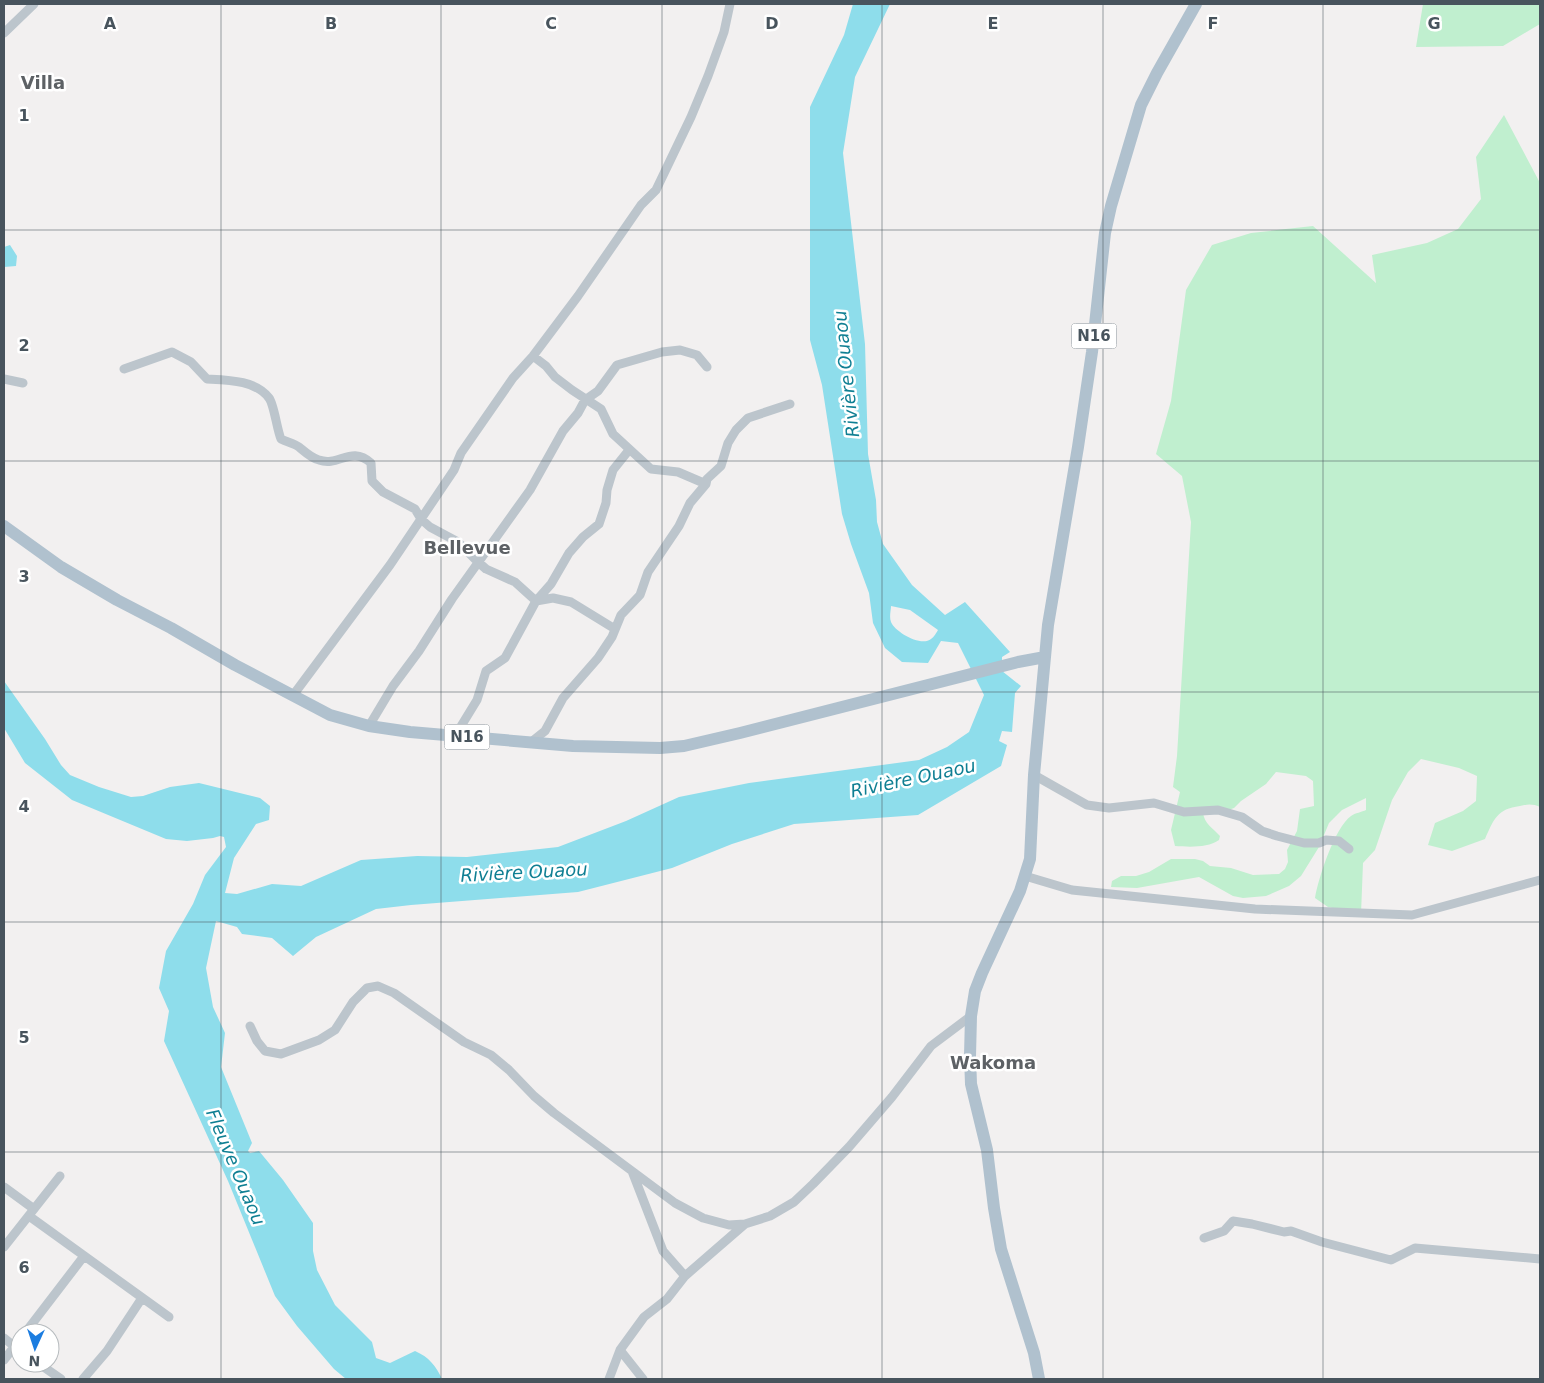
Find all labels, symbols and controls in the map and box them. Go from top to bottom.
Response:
text: A [104,14,117,33]
text: B [325,14,337,33]
text: C [545,14,557,33]
text: D [765,14,779,33]
text: E [988,14,998,33]
text: F [1208,14,1218,33]
text: G [1427,14,1441,33]
district label: Villa [21,72,65,93]
text: 1 [18,106,30,125]
water label: Rivière Ouaou [829,310,863,438]
road number: N16 [1072,324,1116,348]
text: 2 [18,336,30,355]
district label: Bellevue [423,537,511,558]
text: 3 [18,567,30,586]
road number: N16 [444,724,490,750]
water label: Rivière Ouaou [848,754,978,802]
text: 4 [18,797,30,816]
water label: Rivière Ouaou [460,858,588,886]
text: 5 [18,1028,30,1047]
district label: Wakoma [950,1052,1036,1073]
water label: Fleuve Ouaou [202,1106,270,1228]
text: 6 [18,1258,30,1277]
north arrow [10,1323,60,1373]
text: N [28,1353,41,1369]

